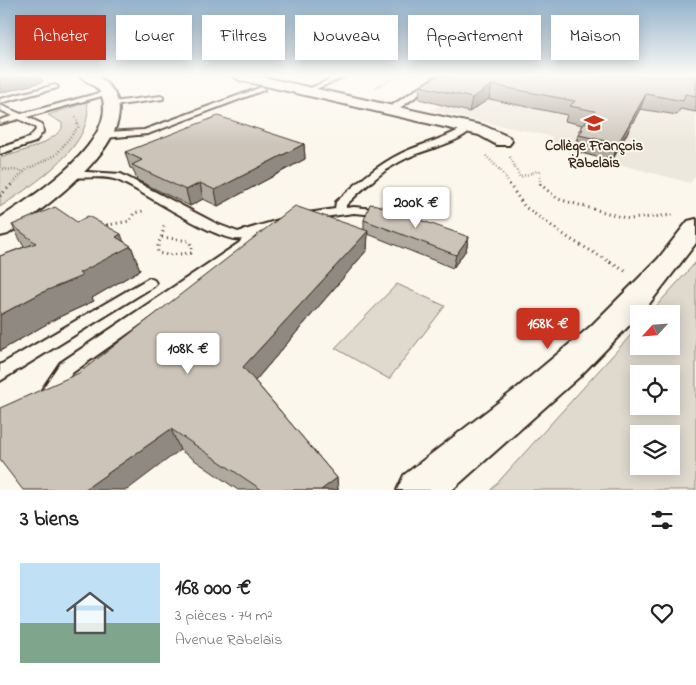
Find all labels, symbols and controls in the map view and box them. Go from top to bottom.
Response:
chip: Acheter [15,15,106,60]
chip: Louer [116,15,192,60]
chip: Filtres [202,15,285,60]
chip: Nouveau [295,15,398,60]
chip: Appartement [408,15,541,60]
chip: Maison [551,15,639,60]
school or university icon: Collège François Rabelais [583,112,605,134]
place label: Collège François Rabelais [545,135,643,174]
pin: 200K € [375,186,457,229]
text: 200K € [394,191,438,215]
north arrow [630,305,680,355]
map controls [630,305,680,475]
pin: 168K € [507,308,589,350]
text: 168K € [527,312,569,336]
pin: 108K € [147,332,229,375]
text: 108K € [168,337,208,361]
button: locate [630,365,680,415]
button: layers [630,425,680,475]
text: 3 biens [20,505,79,535]
icon: filters [648,506,676,534]
text: 168 000 € [175,574,251,604]
icon: home [60,583,120,643]
icon: heart [648,599,676,627]
text: 3 pièces · 74 m² [175,604,273,628]
text: Avenue Rabelais [175,628,282,652]

